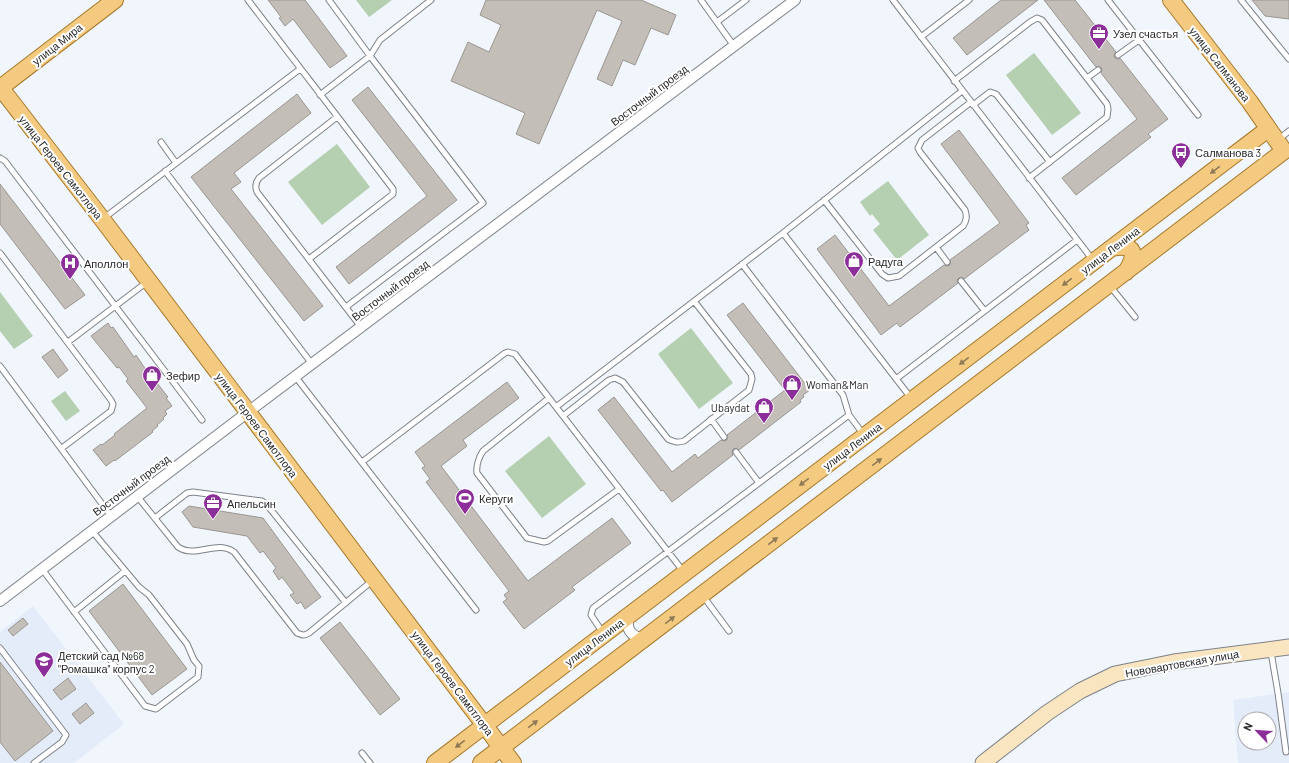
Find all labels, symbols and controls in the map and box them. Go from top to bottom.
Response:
street label: улица Мира [29,20,85,68]
office icon: Узел счастья [1088,22,1110,50]
street label: улица Салманова [1187,24,1254,104]
place label: Узел счастья [1113,27,1178,40]
street label: Восточный проезд [608,61,691,128]
street label: улица Героев Самотлора [17,113,106,222]
bus stop icon: Салманова 3 [1170,141,1192,169]
place label: Салманова 3 [1195,146,1261,159]
one-way arrow [1210,165,1221,174]
street label: улица Ленина [1078,223,1143,276]
shop icon: Радуга [843,250,865,278]
hospital icon: Аполлон [59,252,81,280]
place label: Радуга [868,255,904,268]
street label: Восточный проезд [349,256,432,323]
place label: Аполлон [84,257,128,270]
one-way arrow [1062,278,1073,287]
one-way arrow [958,357,969,366]
shop icon: Зефир [141,364,163,392]
place label: Зефир [166,369,200,382]
street label: улица Героев Самотлора [213,370,301,481]
shop icon: Woman&Man [781,373,803,401]
place label: Woman&Man [806,378,868,391]
shop icon: Ubaydat [753,396,775,424]
place label: Ubaydat [711,401,750,414]
street label: улица Ленина [820,419,885,472]
street label: Восточный проезд [90,451,173,518]
one-way arrow [871,458,882,467]
one-way arrow [799,478,810,486]
sports icon: Керуги [454,487,476,515]
office icon: Апельсин [202,492,224,520]
place label: Керуги [479,492,513,505]
place label: Апельсин [227,497,276,510]
one-way arrow [768,537,779,545]
street label: улица Ленина [562,615,627,668]
one-way arrow [664,616,675,624]
street label: улица Героев Самотлора [409,628,497,739]
street label: Нововартовская улица [1124,646,1241,679]
place label: Детский сад №68 "Ромашка" корпус 2 [58,649,155,675]
school or university icon: Детский сад №68 "Ромашка" корпус 2 [33,650,55,678]
north arrow [1237,711,1277,751]
one-way arrow [527,720,538,728]
text: N [1240,720,1255,733]
one-way arrow [455,740,466,748]

